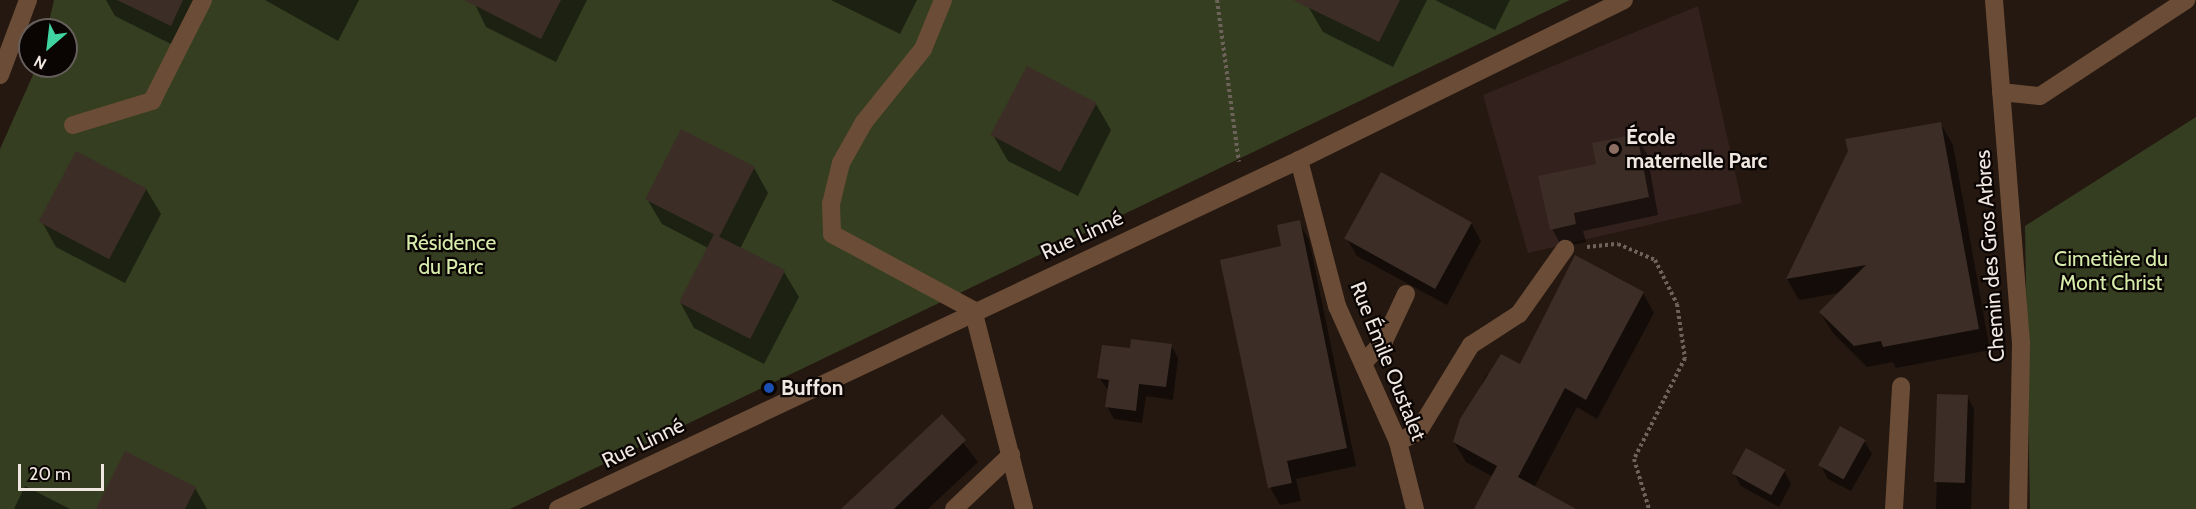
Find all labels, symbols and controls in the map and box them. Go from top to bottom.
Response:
north arrow [18,18,78,78]
text: N [31,52,50,74]
place label: École maternelle Parc [1626,124,1767,174]
marker: École maternelle Parc [1607,142,1621,156]
street label: Chemin des Gros Arbres [1970,149,2010,363]
street label: Rue Linné [1037,205,1127,265]
park label: Résidence du Parc [406,230,496,280]
park label: Cimetière du Mont Christ [2054,246,2168,296]
street label: Rue Émile Oustalet [1345,278,1431,444]
place label: Buffon [781,375,843,401]
marker: Buffon [762,381,776,395]
street label: Rue Linné [598,412,688,474]
scale bar [21,452,106,490]
text: 20 m [29,463,71,485]

